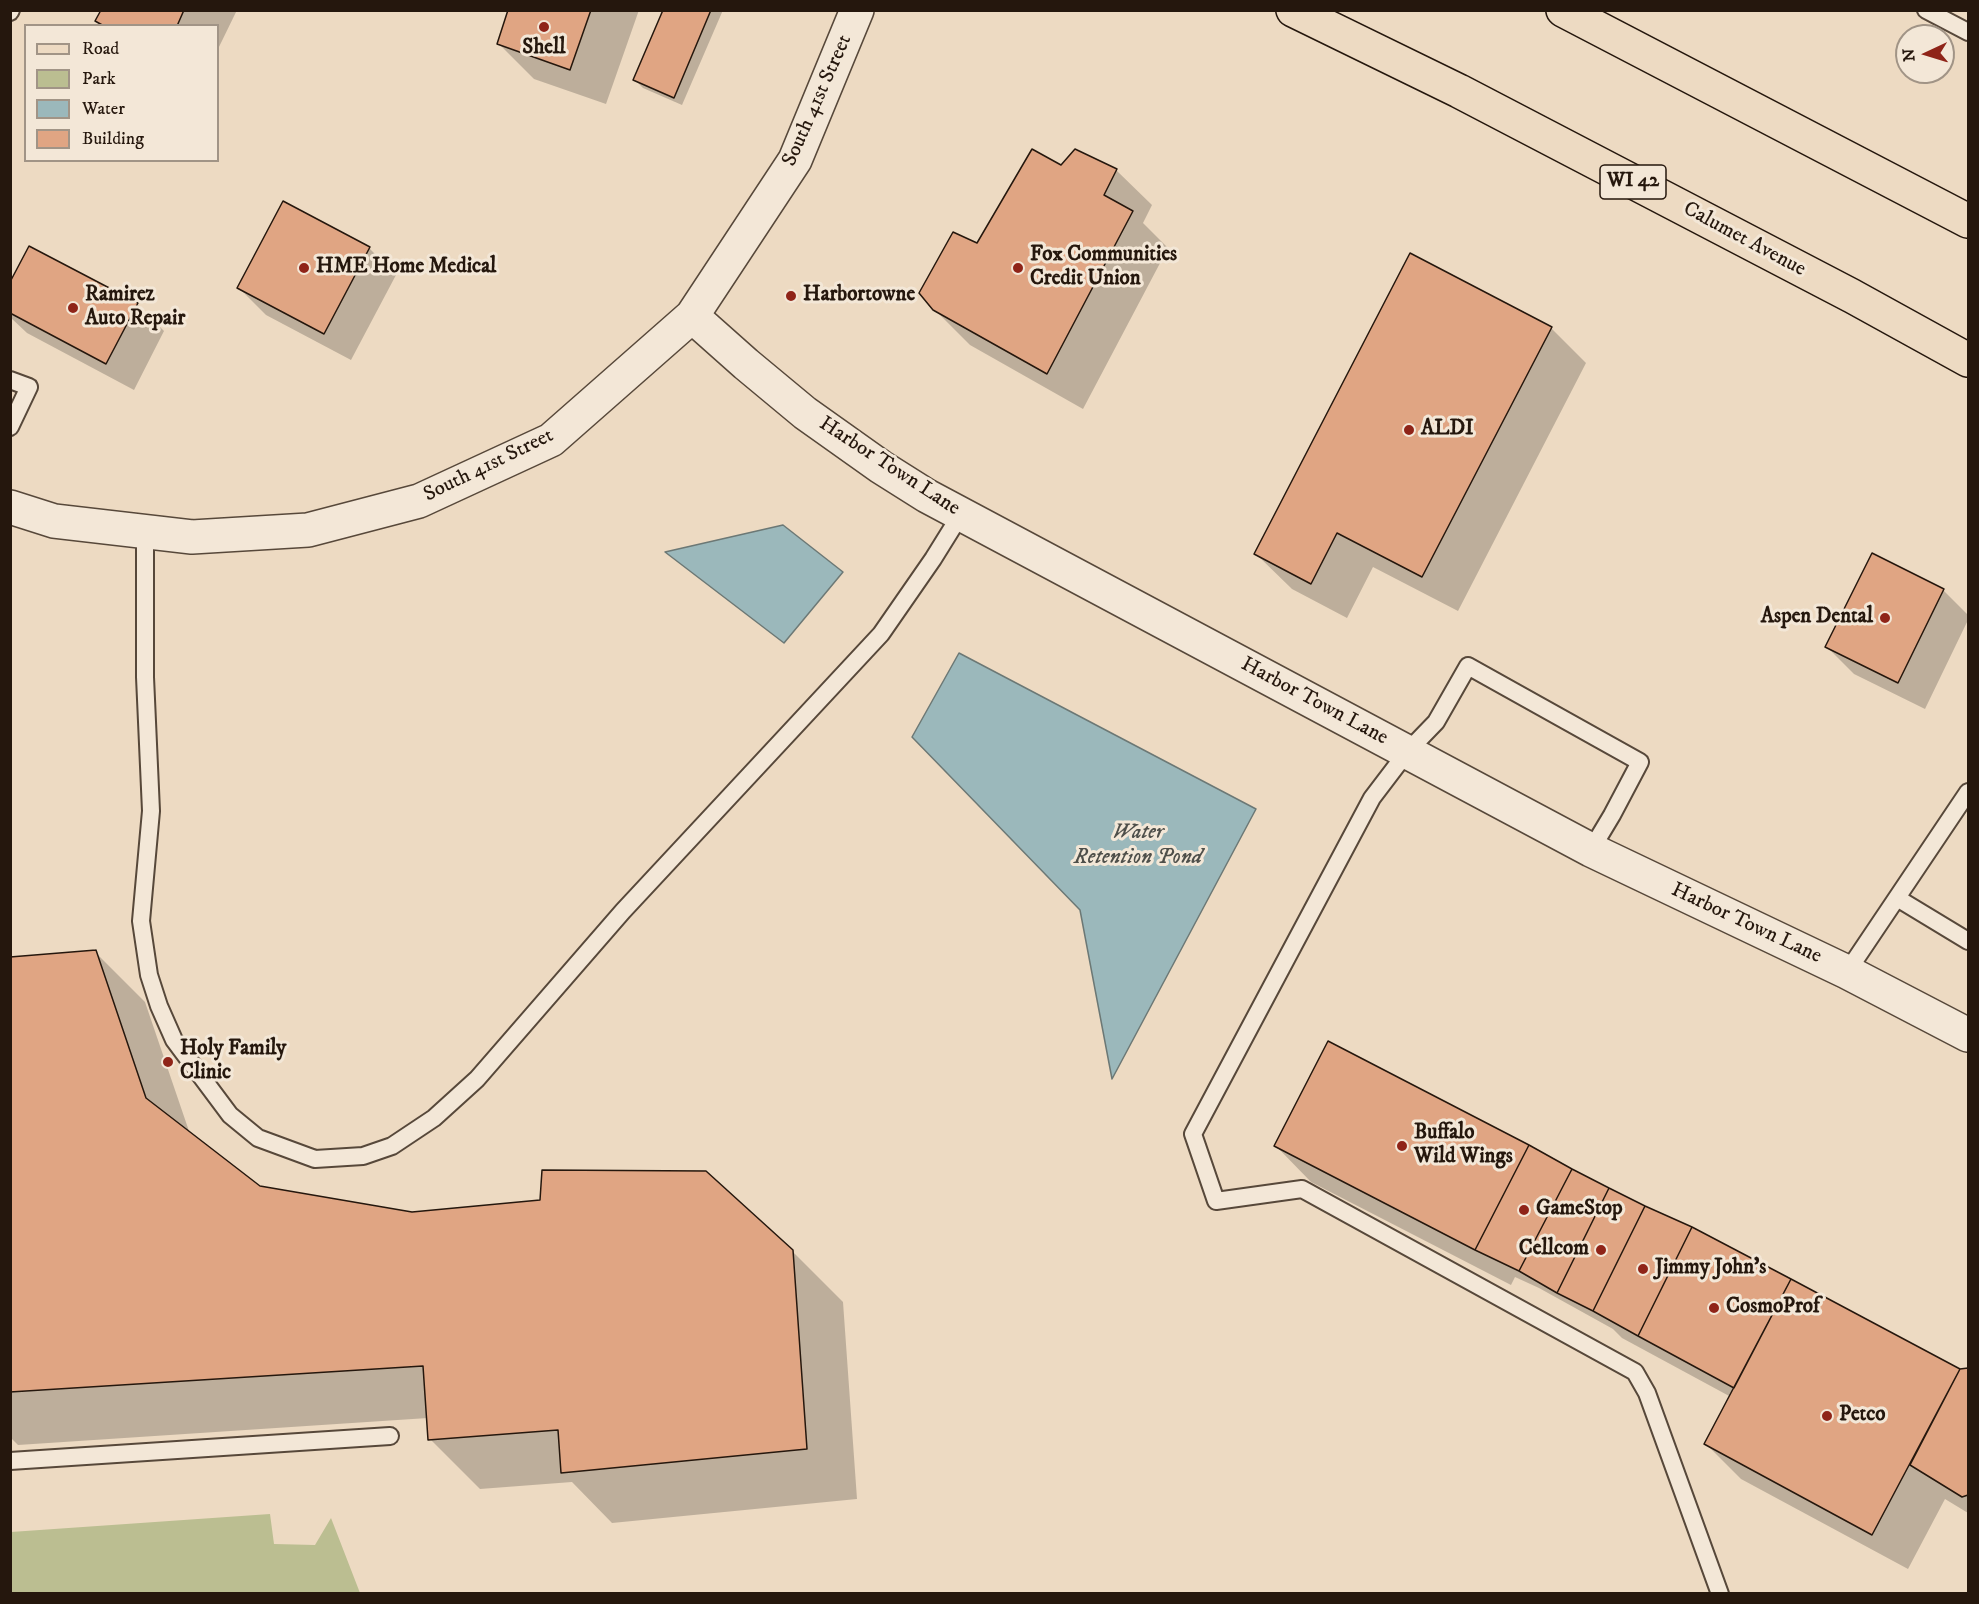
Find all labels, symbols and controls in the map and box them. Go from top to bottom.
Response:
marker: Shell [537,20,551,34]
legend [24,24,219,162]
north arrow [1895,24,1955,84]
street label: South 41st Street [778,31,858,171]
place label: Shell [522,36,566,62]
text: Road [82,38,119,60]
text: N [1899,48,1919,62]
text: Park [82,68,116,90]
text: Water [82,98,125,120]
text: Building [82,128,144,150]
road number: WI 42 [1600,165,1666,199]
street label: Calumet Avenue [1678,197,1810,283]
place label: Fox Communities Credit Union [1030,243,1177,293]
place label: HME Home Medical [316,255,496,281]
marker: HME Home Medical [297,261,311,275]
marker: Fox Communities Credit Union [1011,261,1025,275]
place label: Ramirez Auto Repair [85,283,185,333]
place label: Harbortowne [803,283,915,309]
marker: Harbortowne [784,289,798,303]
marker: Ramirez Auto Repair [66,301,80,315]
street label: Harbor Town Lane [814,412,964,522]
place label: ALDI [1421,417,1474,443]
marker: ALDI [1402,423,1416,437]
street label: South 41st Street [420,424,558,508]
place label: Aspen Dental [1761,605,1873,631]
marker: Aspen Dental [1878,611,1892,625]
street label: Harbor Town Lane [1236,653,1392,751]
water label: Water Retention Pond [1074,820,1202,872]
street label: Harbor Town Lane [1667,878,1825,970]
place label: Holy Family Clinic [180,1037,286,1087]
marker: Holy Family Clinic [161,1055,175,1069]
place label: Buffalo Wild Wings [1414,1121,1513,1171]
marker: Buffalo Wild Wings [1395,1139,1409,1153]
place label: GameStop [1536,1197,1623,1223]
marker: GameStop [1517,1203,1531,1217]
place label: Cellcom [1519,1237,1589,1263]
marker: Cellcom [1594,1243,1608,1257]
place label: Jimmy John's [1655,1256,1766,1282]
marker: Jimmy John's [1636,1262,1650,1276]
place label: CosmoProf [1726,1295,1820,1321]
marker: CosmoProf [1707,1301,1721,1315]
place label: Petco [1839,1403,1886,1429]
marker: Petco [1820,1409,1834,1423]

